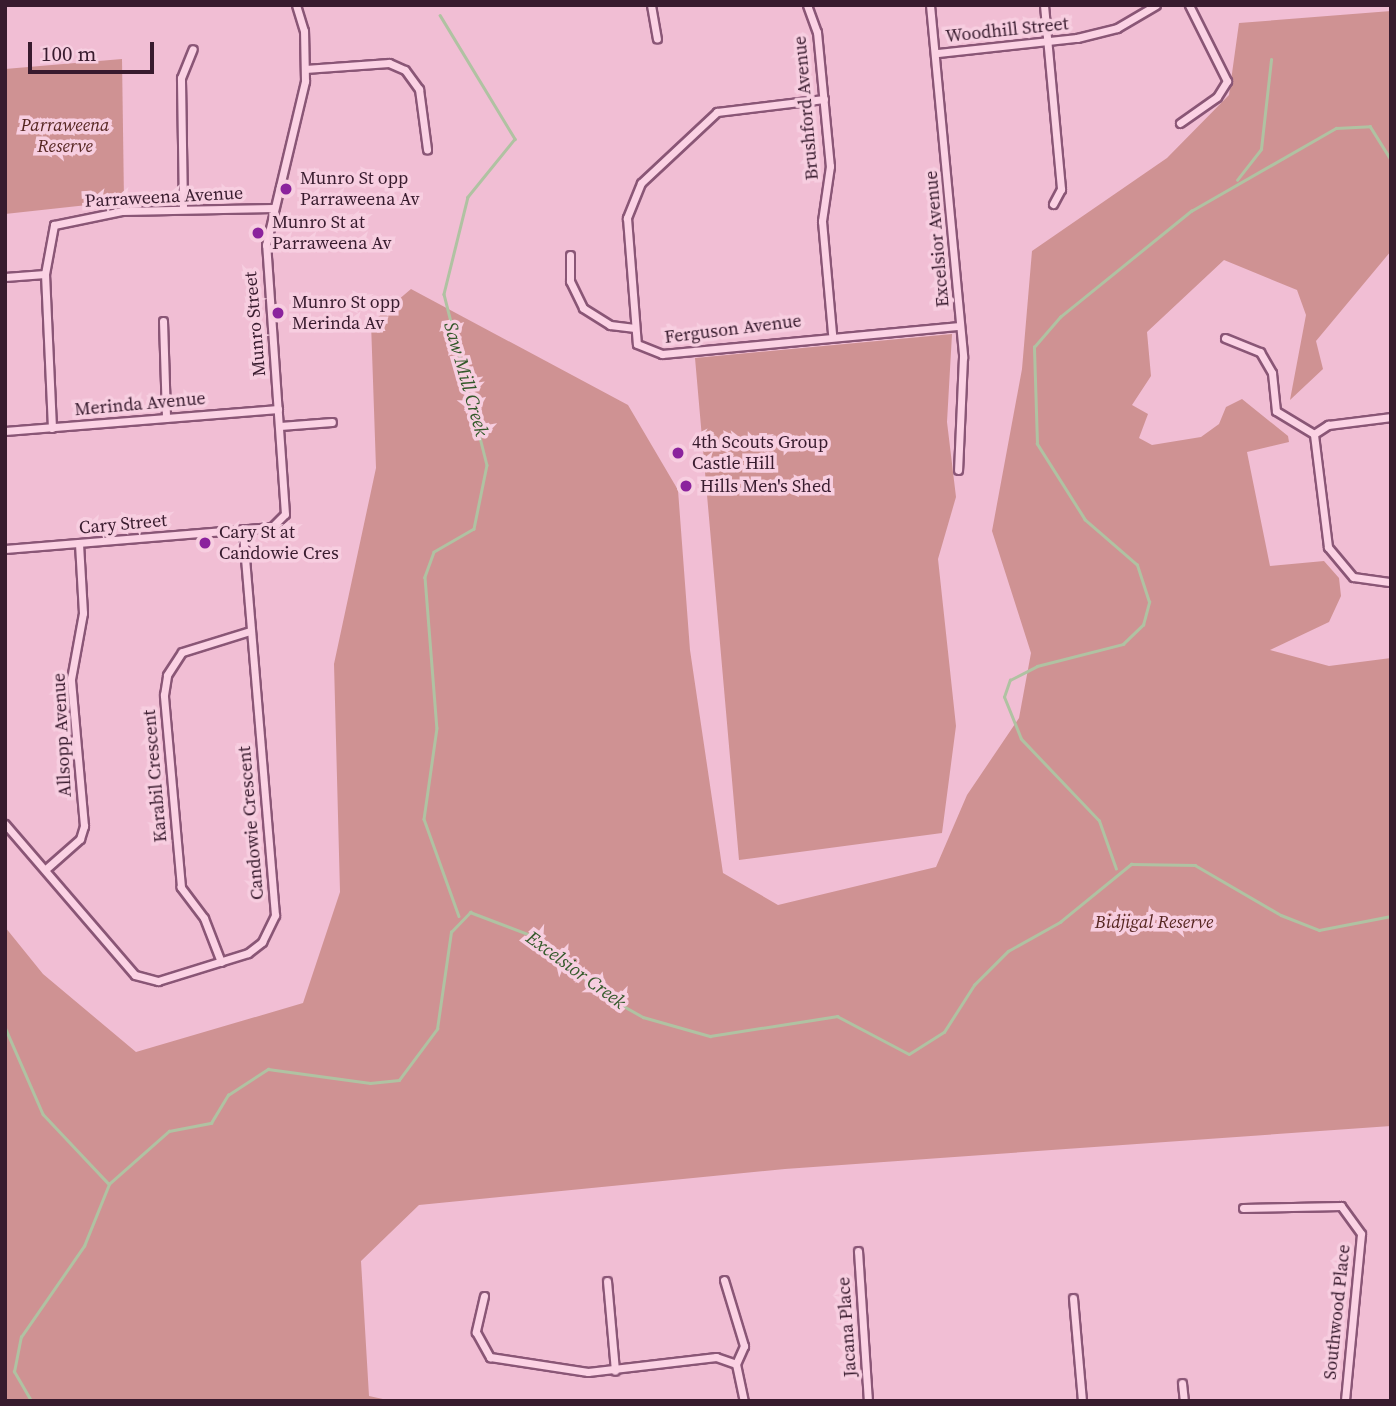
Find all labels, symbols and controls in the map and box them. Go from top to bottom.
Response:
street label: Woodhill Street [944,13,1070,47]
scale bar [32,28,158,72]
street label: Brushford Avenue [789,35,823,181]
text: 100 m [41,39,96,68]
park label: Parraweena Reserve [20,115,110,158]
place label: Munro St opp Parraweena Av [300,168,419,210]
street label: Excelsior Avenue [920,170,954,308]
marker: Munro St opp Parraweena Av [278,181,294,197]
street label: Parraweena Avenue [84,182,244,212]
place label: Munro St at Parraweena Av [272,212,391,255]
marker: Munro St at Parraweena Av [250,225,266,241]
street label: Munro Street [240,271,270,377]
place label: Munro St opp Merinda Av [292,292,400,334]
marker: Munro St opp Merinda Av [270,305,286,321]
street label: Ferguson Avenue [663,310,803,348]
water label: Saw Mill Creek [439,319,493,439]
street label: Merinda Avenue [74,388,206,420]
place label: 4th Scouts Group Castle Hill [692,432,828,474]
marker: 4th Scouts Group Castle Hill [670,445,686,461]
place label: Hills Men's Shed [700,475,831,497]
marker: Hills Men's Shed [678,478,694,494]
street label: Cary Street [78,509,168,539]
place label: Cary St at Candowie Cres [219,522,339,564]
marker: Cary St at Candowie Cres [197,535,213,551]
street label: Allsopp Avenue [48,672,76,798]
street label: Karabil Crescent [138,709,172,843]
street label: Candowie Crescent [234,745,268,901]
park label: Bidjigal Reserve [1095,911,1213,933]
water label: Excelsior Creek [522,926,630,1014]
street label: Southwood Place [1319,1243,1355,1381]
street label: Jacana Place [833,1276,861,1378]

